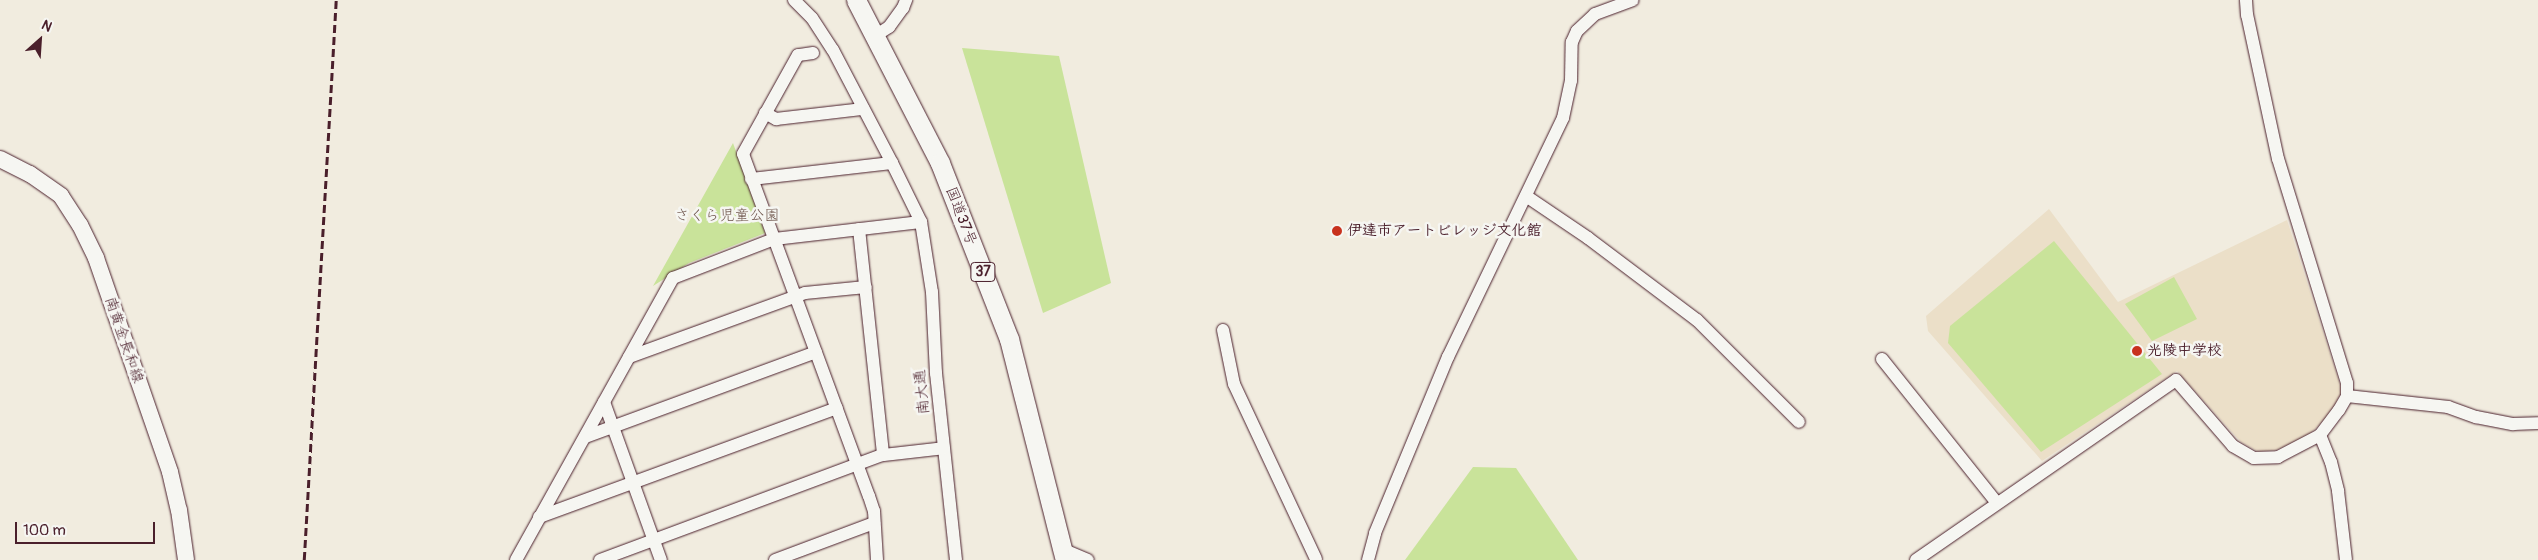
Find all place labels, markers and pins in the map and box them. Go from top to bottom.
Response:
place label: 伊達市アートビレッジ文化館 [1347,222,1541,240]
marker: 伊達市アートビレッジ文化館 [1331,225,1343,237]
place label: 光陵中学校 [2147,342,2222,360]
marker: 光陵中学校 [2131,345,2143,357]

